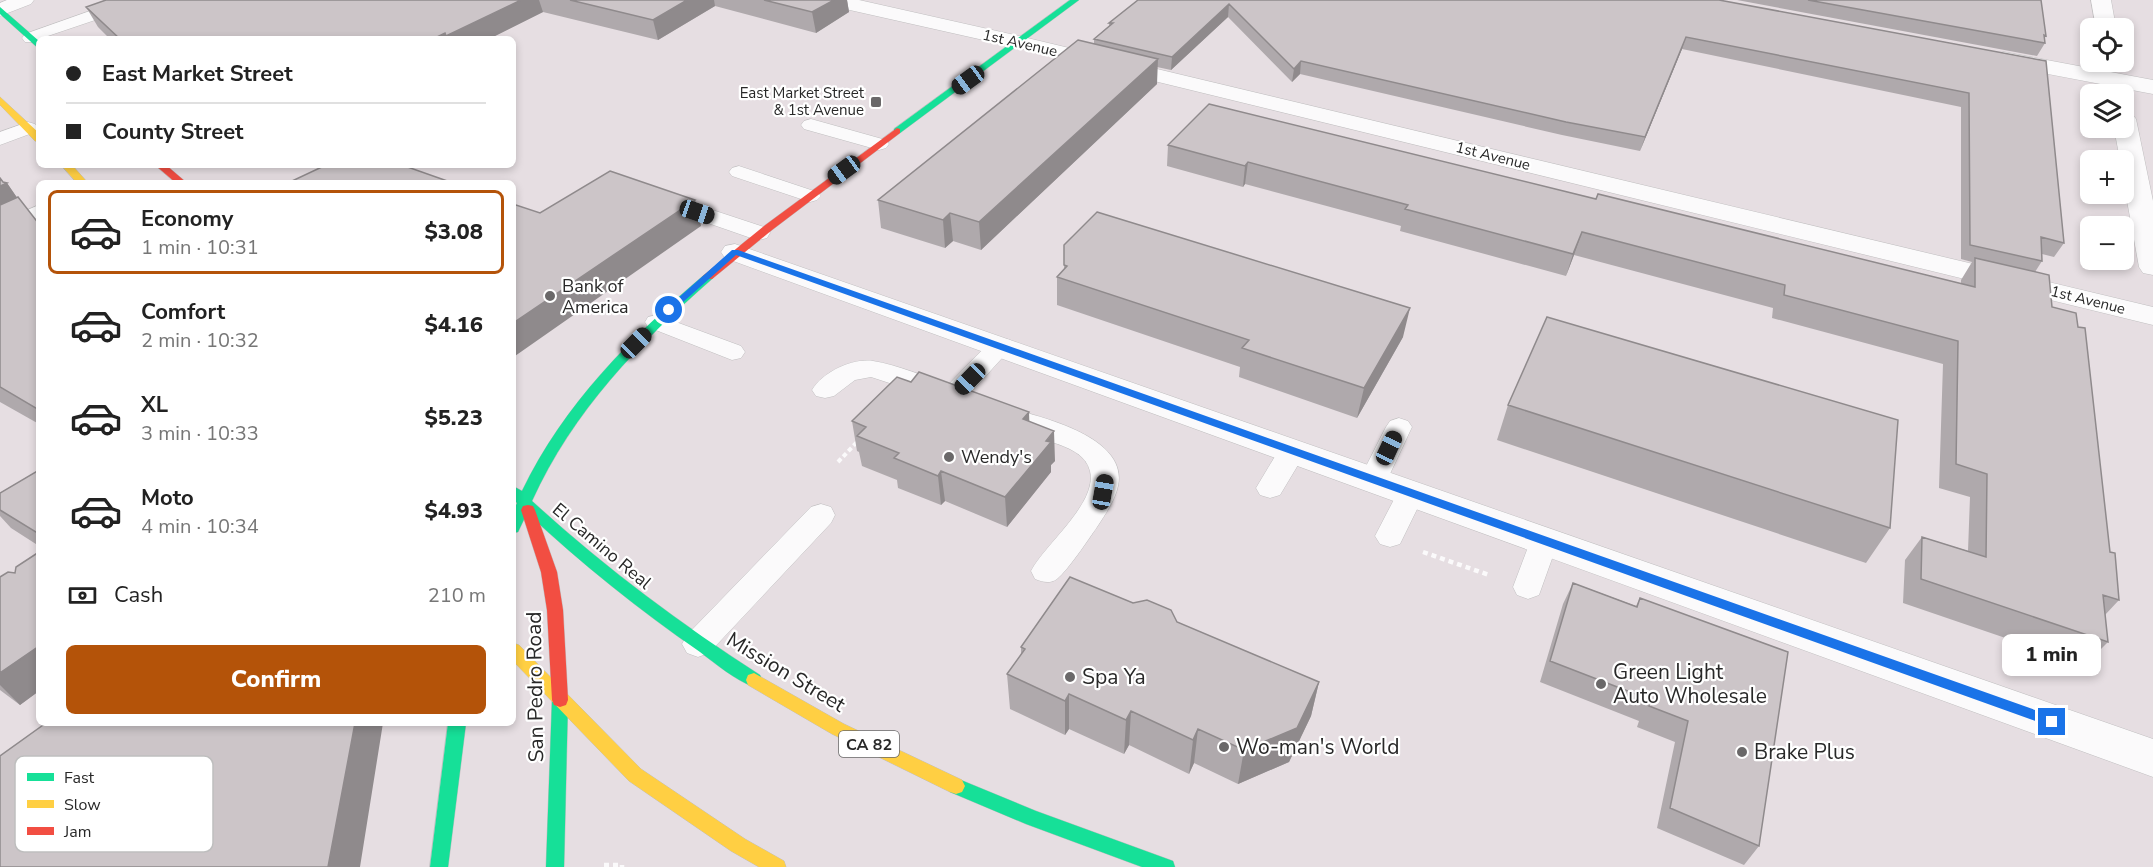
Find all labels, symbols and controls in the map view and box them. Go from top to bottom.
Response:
map controls [2080,18,2134,270]
button: locate [2080,18,2134,72]
street label: 1st Avenue [981,25,1059,61]
text: East Market Street [102,59,293,89]
car [948,62,988,98]
place label: East Market Street & 1st Avenue [740,83,865,120]
button: layers [2080,84,2134,138]
marker: East Market Street & 1st Avenue [869,95,883,109]
text: County Street [102,117,244,147]
street label: 1st Avenue [1454,137,1532,175]
button: + [2080,150,2134,204]
car [824,152,864,188]
car [677,198,717,226]
text: Economy [141,204,233,234]
icon: car [69,205,123,259]
button: − [2080,216,2134,270]
text: $3.08 [424,217,483,247]
text: 1 min · 10:31 [141,234,259,261]
place label: Bank of America [562,274,629,319]
street label: 1st Avenue [2049,281,2127,319]
marker: Bank of America [543,289,557,303]
route start [655,296,682,323]
text: Comfort [141,297,225,327]
icon: car [69,298,123,352]
text: $4.16 [424,310,483,340]
car [617,324,655,362]
text: 2 min · 10:32 [141,327,259,354]
car [951,360,989,398]
text: XL [141,390,168,420]
icon: car [69,391,123,445]
text: $5.23 [424,403,483,433]
text: 3 min · 10:33 [141,420,259,447]
car [1373,428,1405,468]
place label: Wendy's [961,445,1032,469]
marker: Wendy's [942,450,956,464]
car [1091,473,1115,511]
text: Moto [141,483,194,513]
icon: car [69,484,123,538]
text: $4.93 [424,496,483,526]
street label: El Camino Real [547,497,657,595]
text: 4 min · 10:34 [141,513,259,540]
icon: cash [66,579,99,612]
text: Cash [114,580,163,610]
text: 210 m [428,582,486,609]
street label: San Pedro Road [520,611,550,763]
street label: Mission Street [721,625,851,719]
callout: 1 min [2002,635,2102,677]
text: 1 min [2025,641,2078,668]
button: Confirm [66,645,486,714]
place label: Green Light Auto Wholesale [1613,658,1767,710]
place label: Spa Ya [1082,663,1146,691]
marker: Spa Ya [1063,670,1077,684]
marker: Green Light Auto Wholesale [1594,677,1608,691]
route end [2038,708,2065,735]
road number: CA 82 [839,731,899,757]
place label: Wo-man's World [1236,733,1399,761]
place label: Brake Plus [1754,738,1855,766]
marker: Wo-man's World [1217,740,1231,754]
marker: Brake Plus [1735,745,1749,759]
legend [15,756,213,852]
text: Fast [64,767,95,789]
text: Slow [64,794,101,816]
text: Jam [63,821,91,843]

